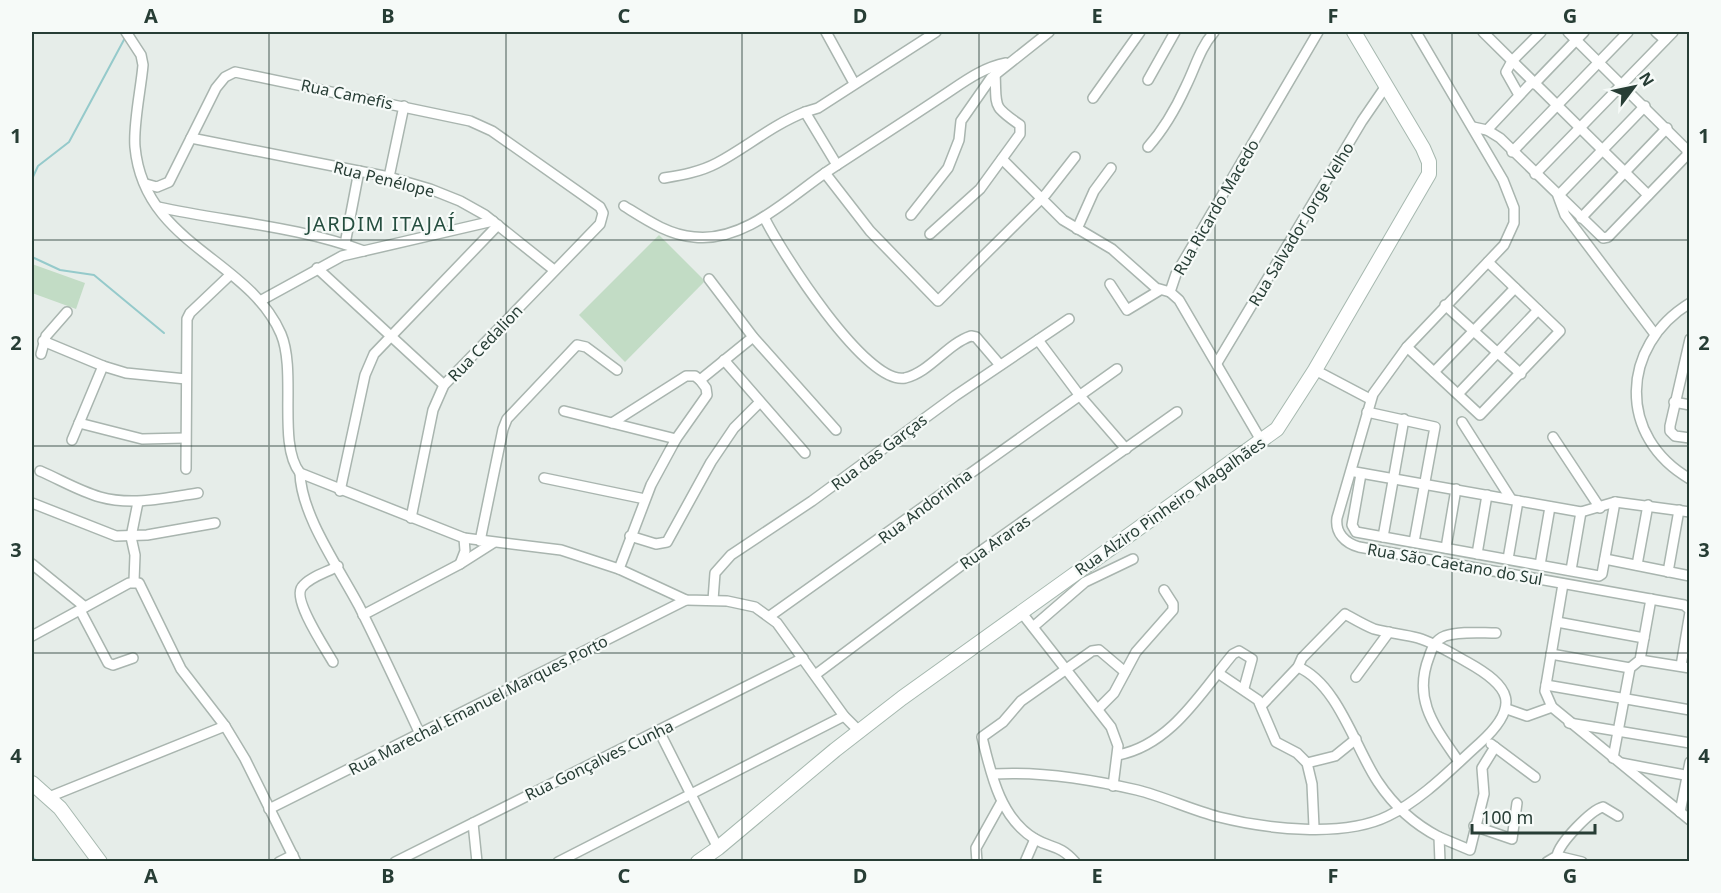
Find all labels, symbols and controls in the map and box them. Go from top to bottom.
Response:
text: A [144,2,158,29]
text: B [381,2,395,29]
text: C [618,2,631,29]
text: D [853,2,867,29]
text: E [1091,2,1103,29]
text: F [1328,2,1338,29]
text: G [1563,2,1577,29]
north arrow [1604,57,1664,117]
text: N [1634,68,1659,90]
street label: Rua Camefis [299,74,395,114]
text: 1 [10,122,22,149]
text: 1 [1698,122,1710,149]
street label: Rua Ricardo Macedo [1168,135,1264,279]
street label: Rua Salvador Jorge Velho [1243,138,1359,310]
street label: Rua Penélope [331,156,437,202]
district label: JARDIM ITAJAÍ [304,210,456,237]
street label: Rua Cedalion [443,300,527,386]
text: 2 [10,329,22,356]
text: 2 [1698,329,1710,356]
street label: Rua das Garças [827,409,931,495]
street label: Rua Alziro Pinheiro Magalhães [1070,432,1270,580]
street label: Rua Andorinha [874,463,976,549]
street label: Rua Araras [955,510,1035,574]
text: 3 [10,536,22,563]
text: 3 [1698,536,1710,563]
street label: Rua São Caetano do Sul [1366,538,1544,590]
street label: Rua Marechal Emanuel Marques Porto [345,630,611,780]
street label: Rua Gonçalves Cunha [521,714,677,806]
text: 4 [10,742,22,769]
text: 4 [1698,742,1710,769]
scale bar [1472,797,1595,835]
text: 100 m [1481,805,1533,829]
text: A [144,862,158,889]
text: B [381,862,395,889]
text: C [618,862,631,889]
text: D [853,862,867,889]
text: E [1091,862,1103,889]
text: F [1328,862,1338,889]
text: G [1563,862,1577,889]

